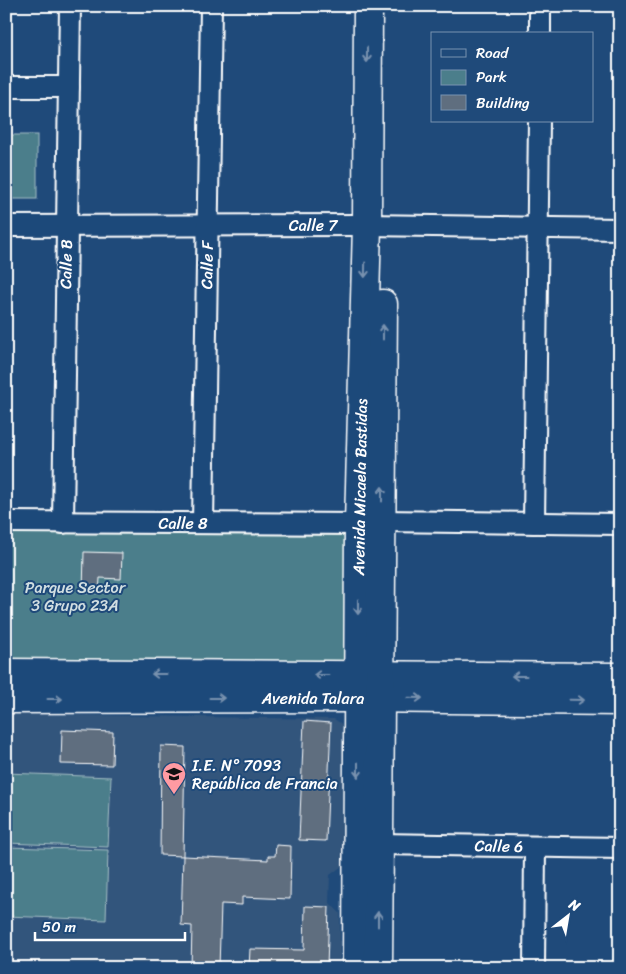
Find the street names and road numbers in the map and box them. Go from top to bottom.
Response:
street label: Calle 7 [289,211,338,240]
street label: Calle B [51,239,81,289]
street label: Calle F [192,239,222,289]
street label: Avenida Micaela Bastidas [344,398,376,577]
street label: Calle 8 [158,509,208,538]
street label: Avenida Talara [261,684,364,713]
street label: Calle 6 [474,831,524,861]

